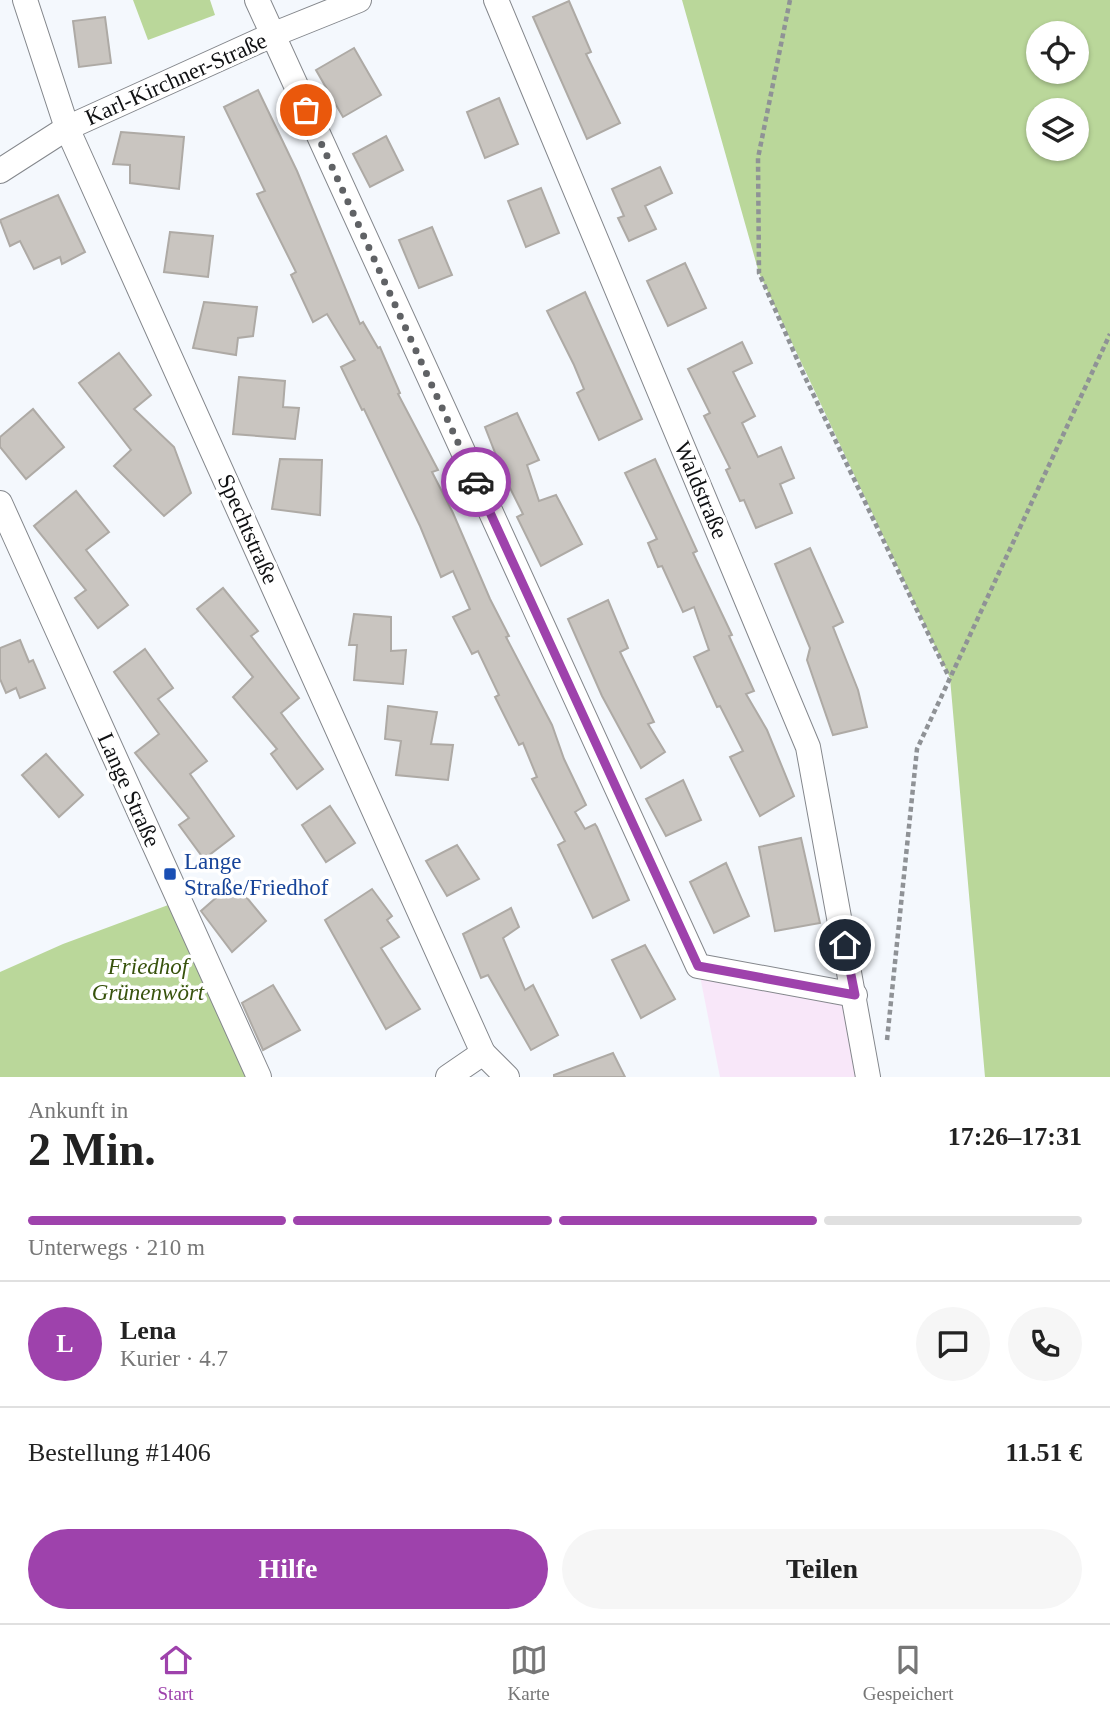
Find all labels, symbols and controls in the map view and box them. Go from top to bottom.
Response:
map controls [1026,21,1089,161]
button: locate [1026,21,1089,84]
street label: Karl-Kirchner-Straße [81,28,271,130]
pin [276,80,336,140]
icon: bag [287,91,325,129]
button: layers [1026,98,1089,161]
street label: Waldstraße [669,438,733,542]
courier [441,447,511,517]
icon: car [457,463,495,501]
street label: Spechtstraße [213,470,283,588]
street label: Lange Straße [93,729,165,851]
place label: Lange Straße/Friedhof [184,849,329,900]
marker: Lange Straße/Friedhof [162,866,178,882]
pin [815,915,875,975]
icon: home [826,926,864,964]
park label: Friedhof Grünenwört [92,954,205,1005]
text: Ankunft in [28,1098,128,1123]
text: 17:26–17:31 [948,1122,1082,1151]
text: 2 Min. [28,1124,156,1175]
text: Unterwegs · 210 m [28,1235,205,1260]
button: chat [916,1307,990,1381]
button: phone [1008,1307,1082,1381]
text: Lena [120,1316,176,1345]
text: L [56,1329,74,1358]
text: Kurier · 4.7 [120,1346,228,1371]
text: Bestellung #1406 [28,1438,211,1467]
text: 11.51 € [1005,1438,1082,1467]
button: Hilfe [28,1529,548,1609]
button: Teilen [562,1529,1082,1609]
tab: Start [157,1641,195,1705]
tab: Karte [508,1641,550,1705]
tab: Gespeichert [863,1641,953,1705]

